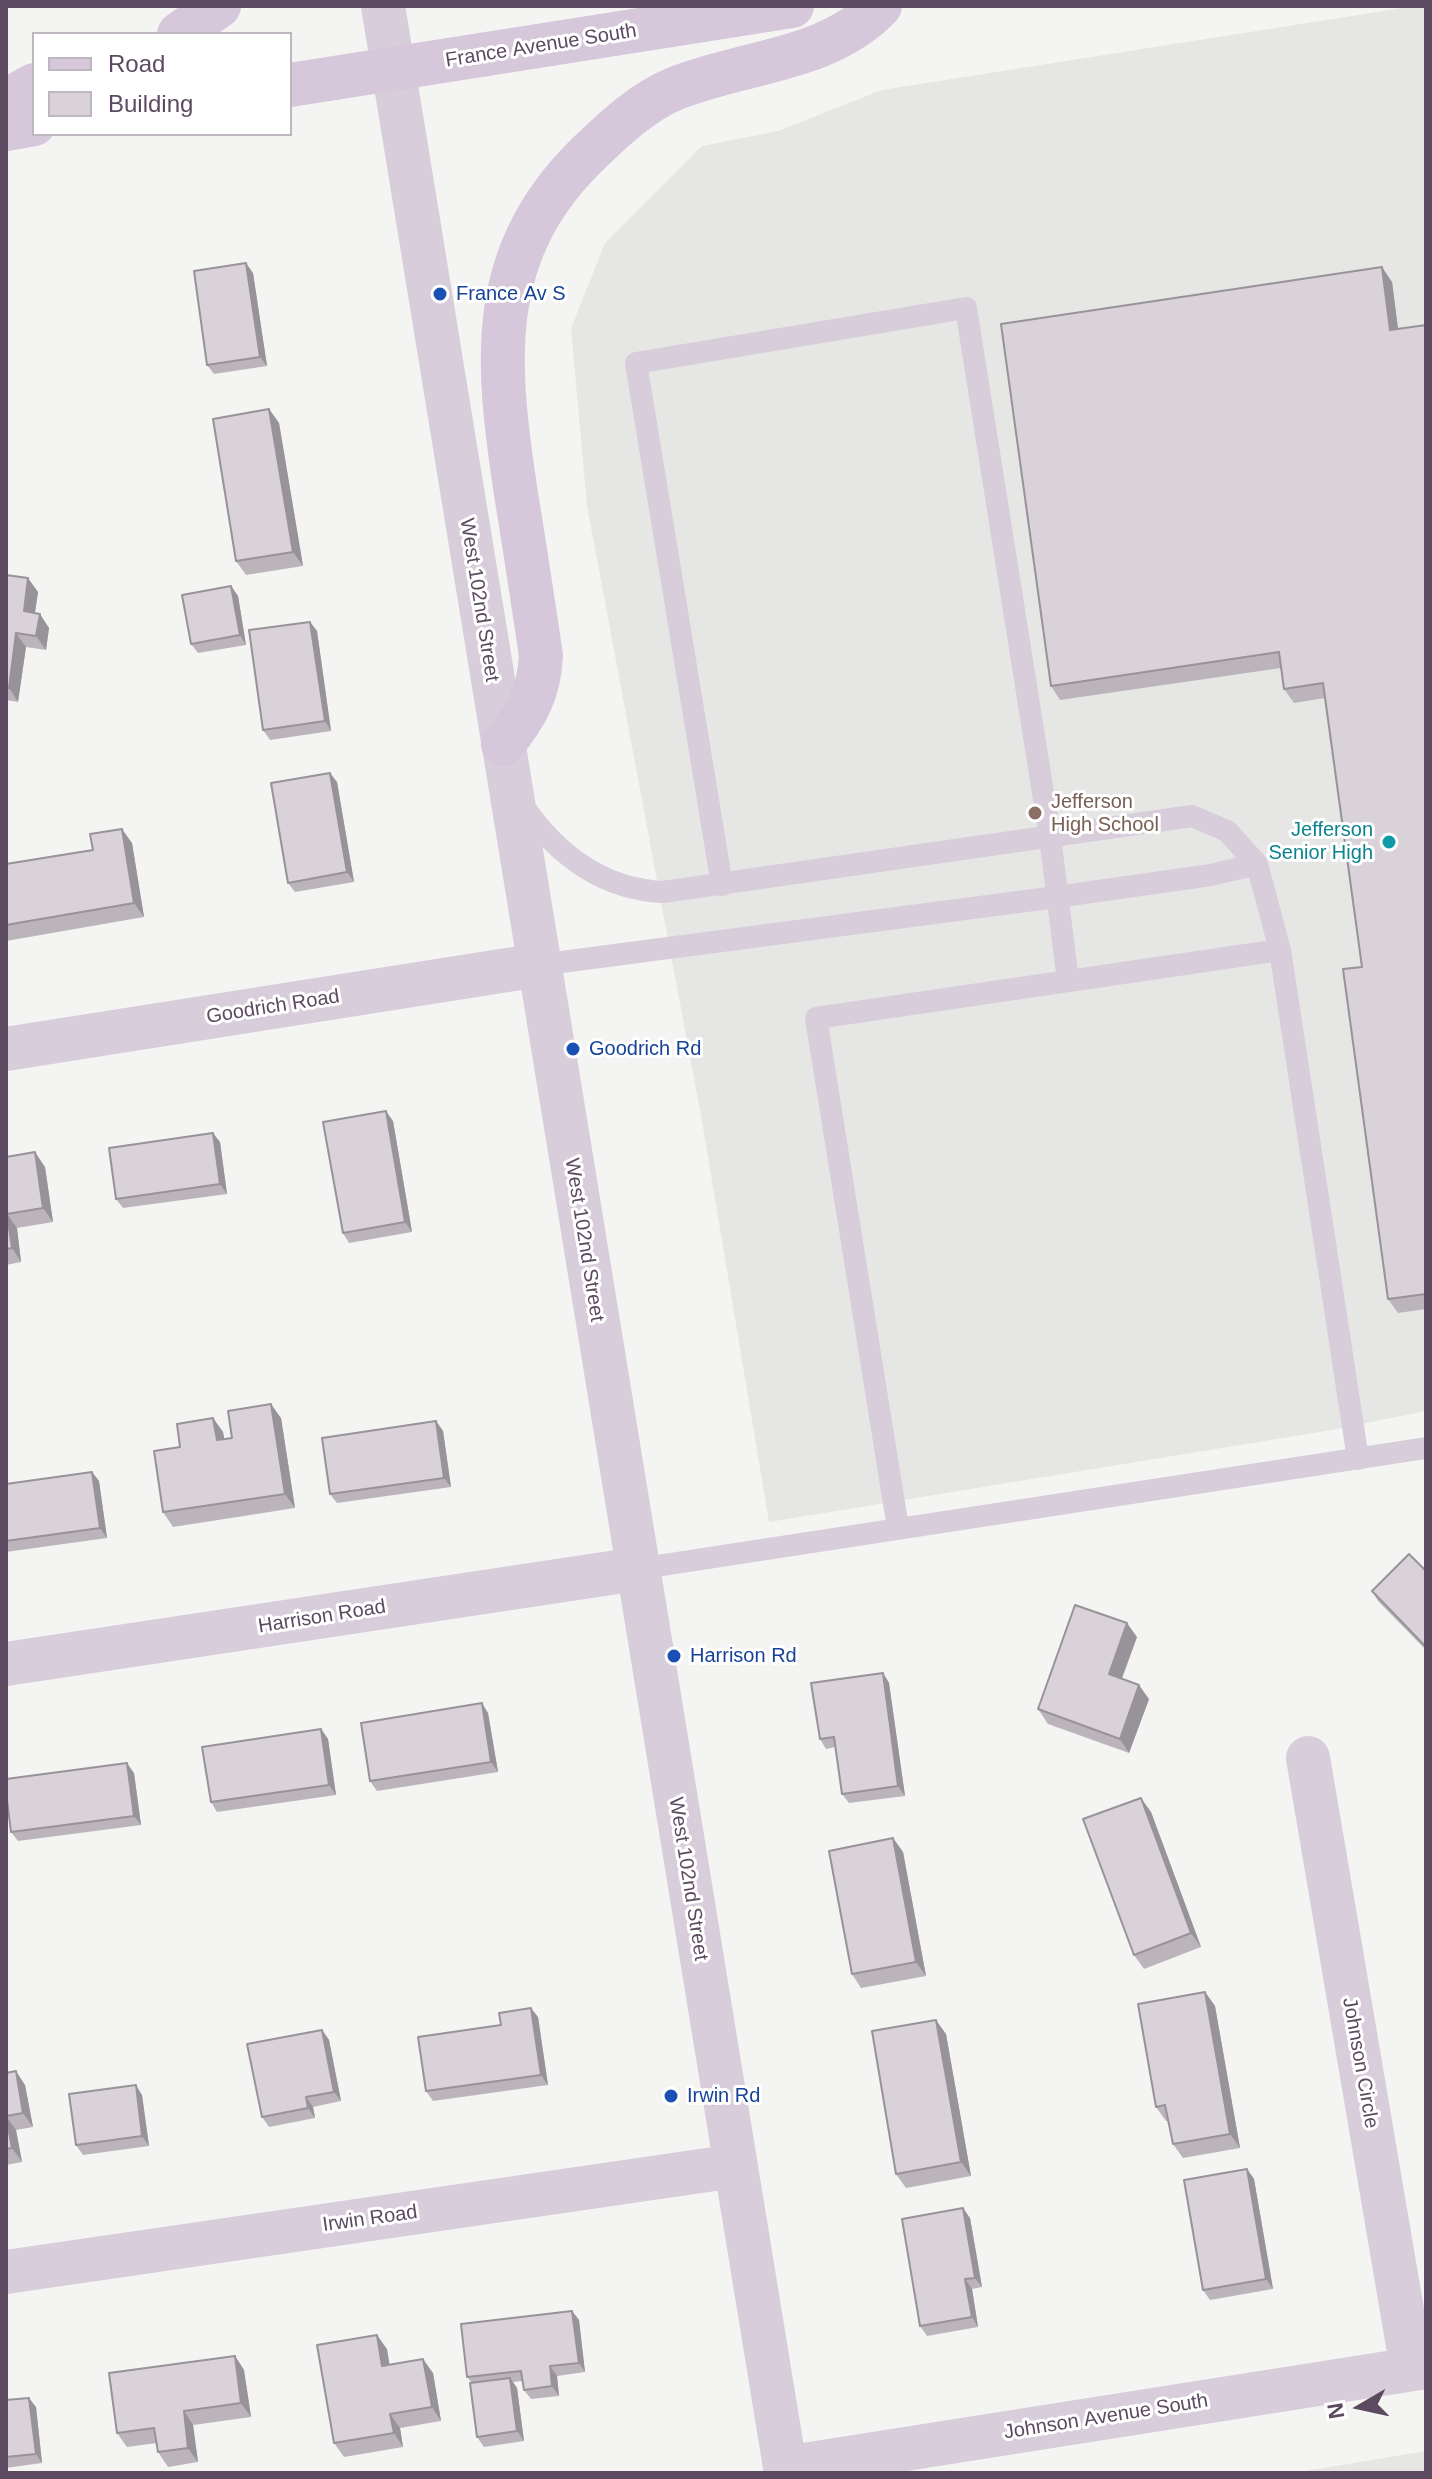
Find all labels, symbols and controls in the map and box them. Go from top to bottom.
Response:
street label: France Avenue South [444,19,638,73]
legend [32,32,292,136]
text: Road [108,50,165,77]
text: Building [108,90,193,117]
place label: France Av S [456,282,566,306]
marker: France Av S [431,285,449,303]
street label: West 102nd Street [454,516,504,684]
place label: Jefferson High School [1051,790,1159,837]
marker: Jefferson High School [1026,804,1044,822]
place label: Jefferson Senior High [1268,818,1373,865]
marker: Jefferson Senior High [1380,833,1398,851]
street label: Goodrich Road [205,985,341,1029]
place label: Goodrich Rd [589,1037,701,1061]
marker: Goodrich Rd [564,1040,582,1058]
street label: West 102nd Street [559,1156,609,1324]
street label: Harrison Road [256,1595,388,1639]
place label: Harrison Rd [690,1644,797,1668]
marker: Harrison Rd [665,1647,683,1665]
street label: West 102nd Street [663,1795,713,1963]
street label: Johnson Circle [1337,1996,1383,2130]
place label: Irwin Rd [687,2084,760,2108]
marker: Irwin Rd [662,2087,680,2105]
street label: Irwin Road [321,2200,419,2238]
north arrow [1320,2367,1400,2447]
street label: Johnson Avenue South [1002,2389,1210,2445]
text: N [1322,2401,1349,2421]

